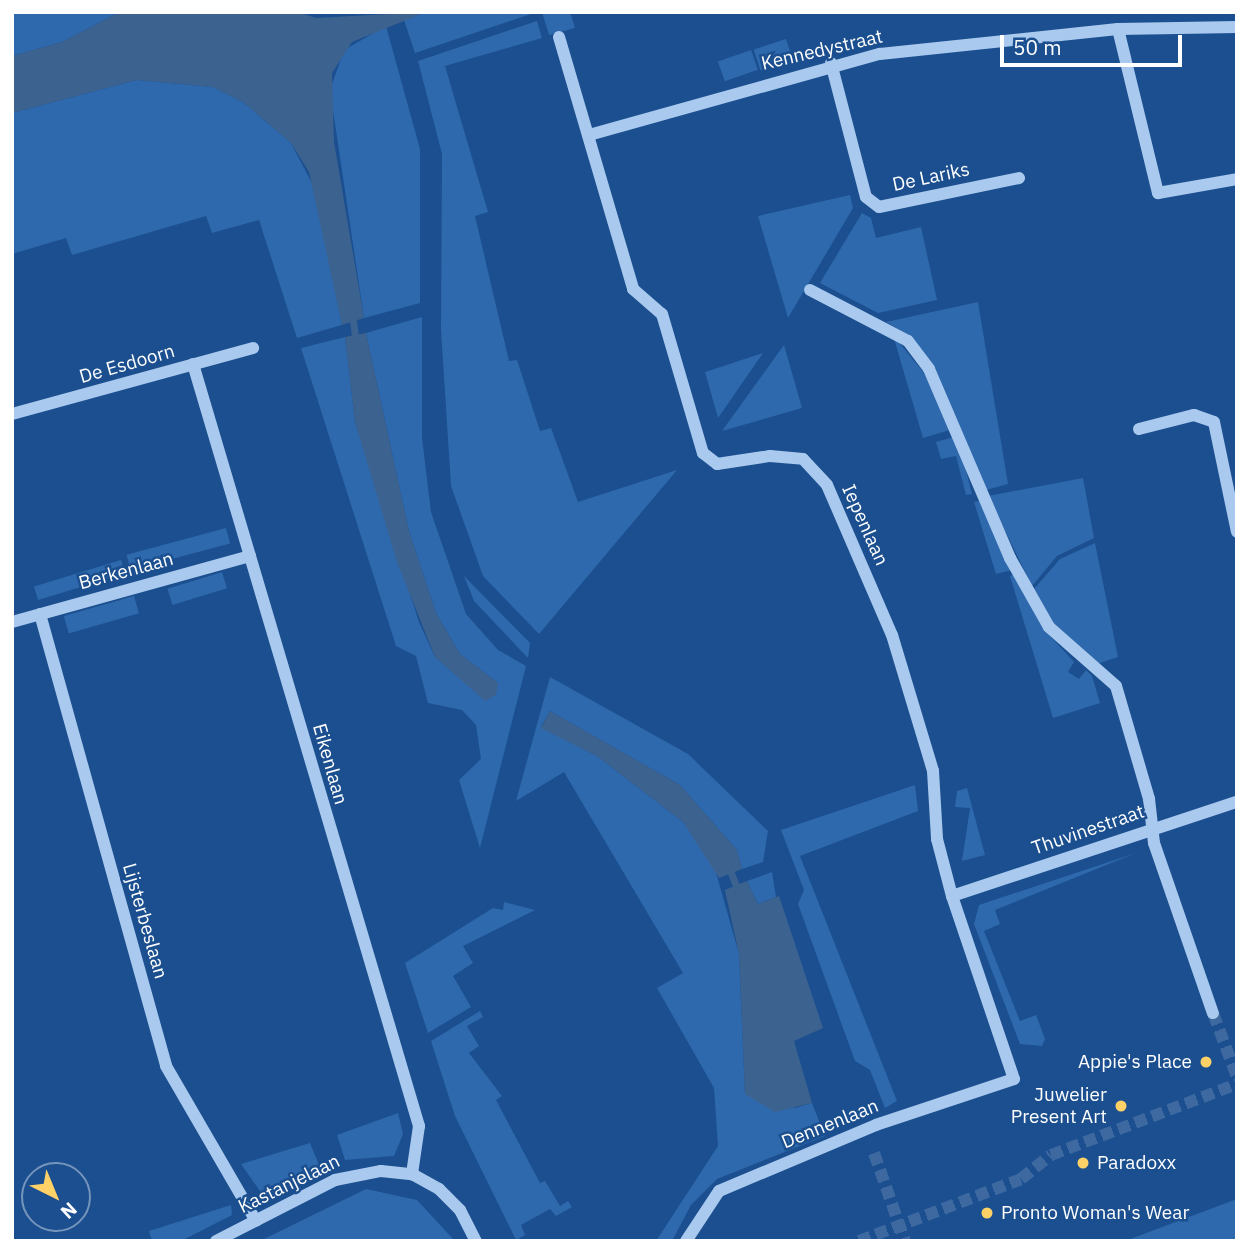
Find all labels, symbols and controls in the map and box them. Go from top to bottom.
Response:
scale bar [1004,21,1186,65]
street label: Kennedystraat [759,25,885,75]
text: 50 m [1013,33,1062,61]
street label: De Lariks [890,158,972,196]
street label: De Esdoorn [77,340,177,388]
street label: Iepenlaan [837,481,893,569]
street label: Berkenlaan [76,547,176,595]
street label: Eikenlaan [308,721,352,807]
street label: Thuvinestraat [1029,800,1147,860]
street label: Lijsterbeslaan [118,861,172,981]
place label: Appie's Place [1078,1051,1192,1073]
marker: Appie's Place [1198,1054,1214,1070]
place label: Juwelier Present Art [1011,1084,1107,1128]
street label: Dennenlaan [778,1094,882,1154]
marker: Juwelier Present Art [1113,1098,1129,1114]
street label: Kastanjelaan [235,1150,343,1218]
place label: Paradoxx [1097,1152,1176,1174]
marker: Paradoxx [1075,1155,1091,1171]
north arrow [21,1162,91,1232]
text: N [56,1197,82,1224]
place label: Pronto Woman's Wear [1001,1202,1189,1224]
marker: Pronto Woman's Wear [979,1205,995,1221]

